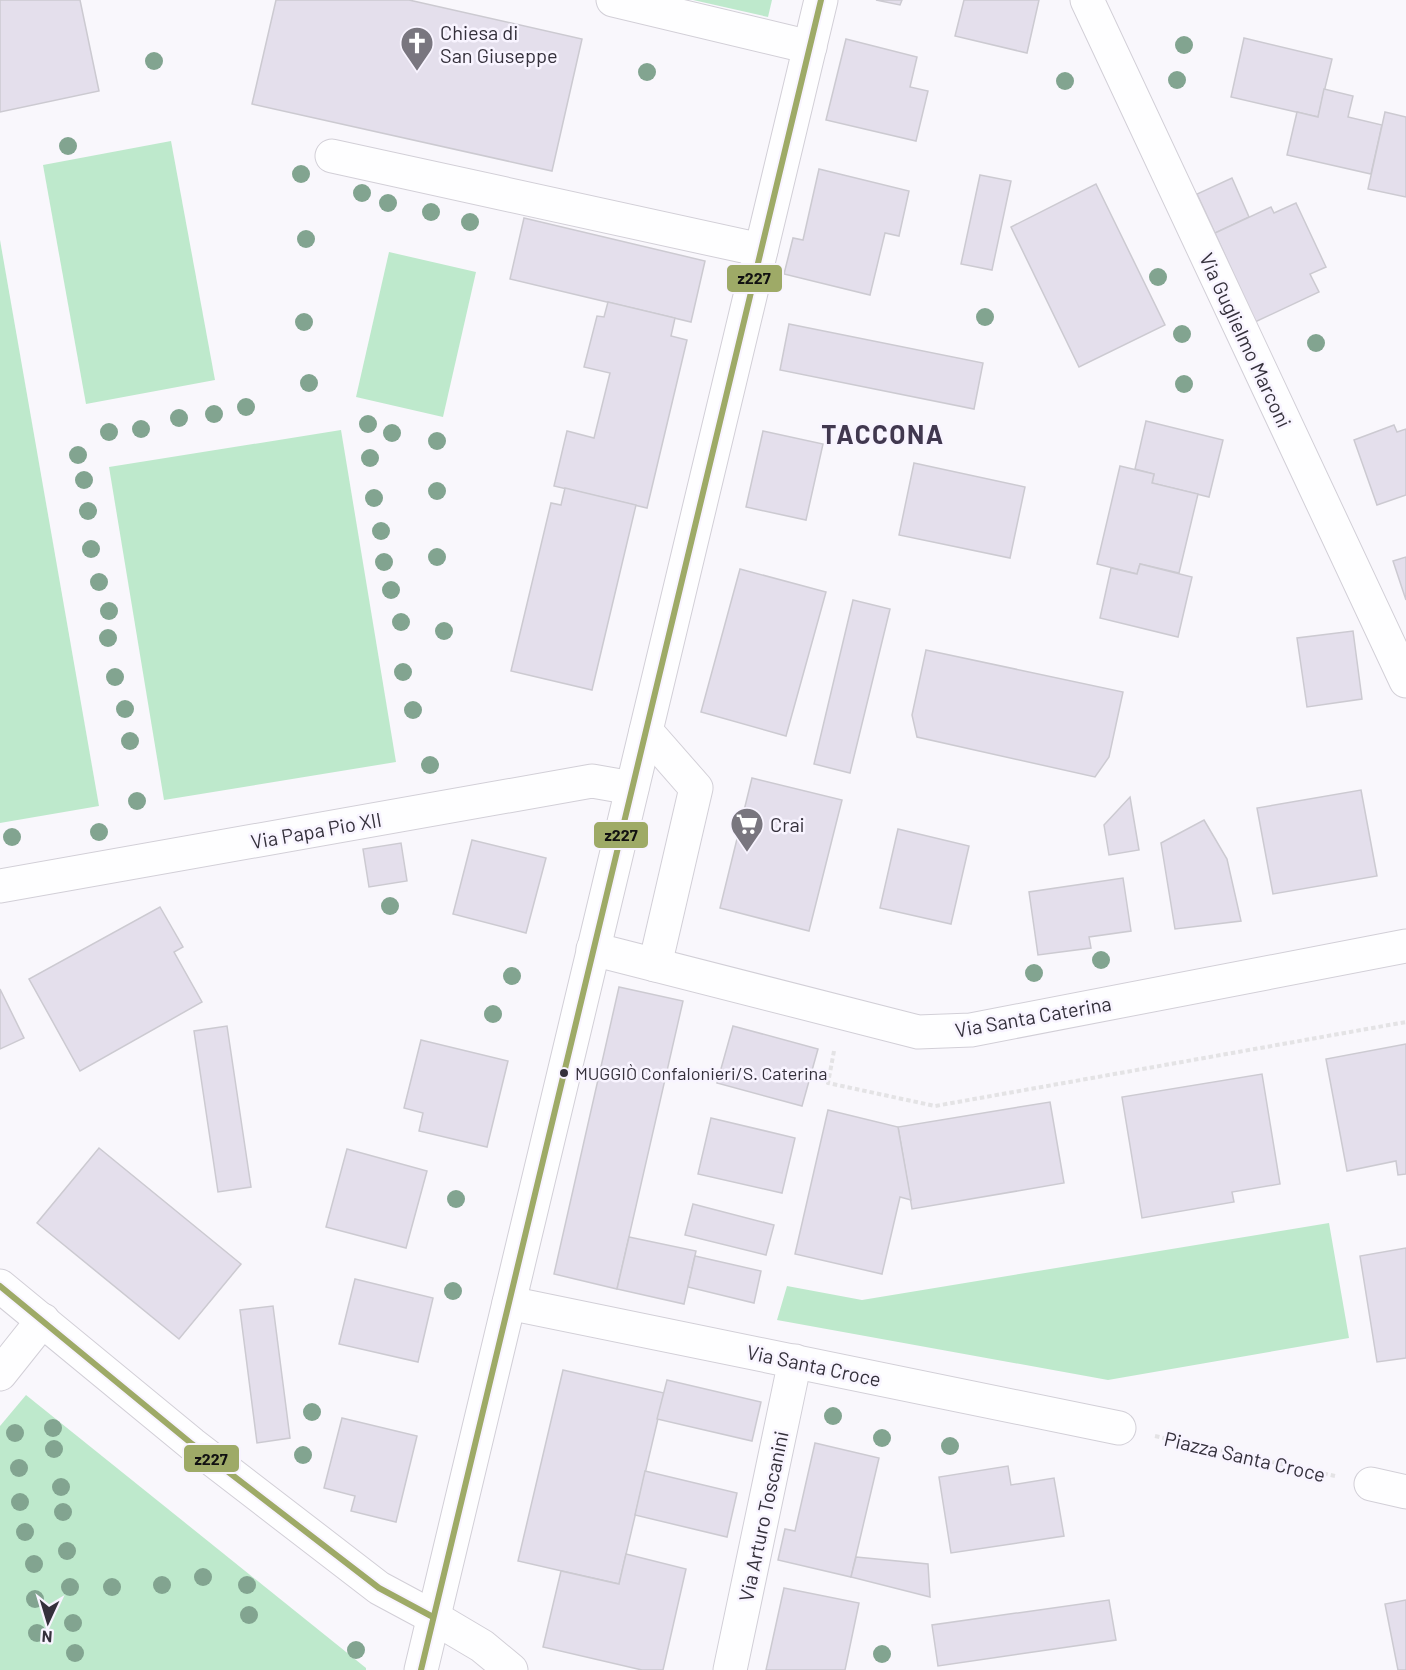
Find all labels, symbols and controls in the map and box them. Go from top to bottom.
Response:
place label: Chiesa di San Giuseppe [440,20,558,67]
church icon: Chiesa di San Giuseppe [399,25,435,72]
street label: Via Guglielmo Marconi [1195,249,1297,431]
line badge: z227 [726,264,783,293]
text: z227 [737,268,771,287]
district label: TACCONA [821,418,945,449]
supermarket icon: Crai [729,806,765,853]
street label: Via Papa Pio XII [249,807,383,853]
place label: Crai [770,812,805,836]
line badge: z227 [593,821,649,849]
text: z227 [604,825,638,844]
street label: Via Santa Caterina [953,990,1113,1042]
place label: MUGGIÒ Confalonieri/S. Caterina [575,1062,827,1084]
marker: MUGGIÒ Confalonieri/S. Caterina [558,1067,570,1079]
street label: Via Santa Croce [745,1339,883,1391]
street label: Piazza Santa Croce [1162,1426,1328,1486]
street label: Via Arturo Toscanini [733,1429,793,1603]
line badge: z227 [183,1444,240,1473]
text: z227 [194,1449,228,1468]
north arrow [18,1592,78,1652]
text: N [41,1628,53,1647]

